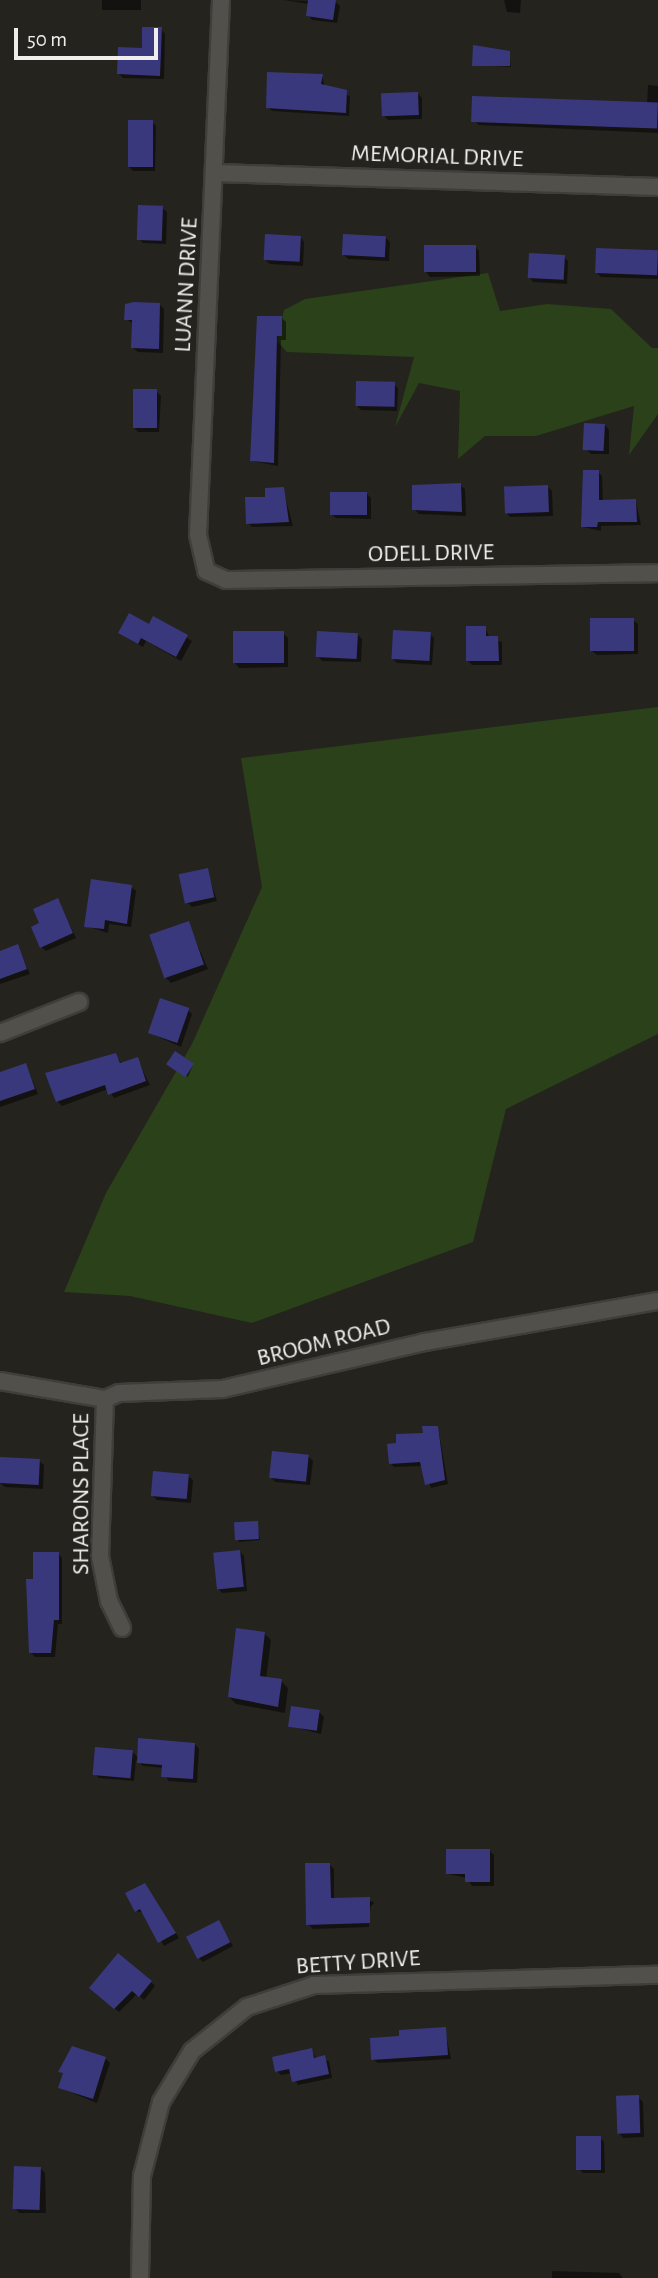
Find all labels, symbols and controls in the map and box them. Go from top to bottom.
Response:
scale bar [18,14,161,58]
text: 50 m [27,29,67,50]
street label: MEMORIAL DRIVE [350,140,524,174]
street label: LUANN DRIVE [169,217,205,353]
street label: ODELL DRIVE [368,539,494,569]
street label: BROOM ROAD [254,1312,394,1374]
street label: SHARONS PLACE [68,1413,96,1575]
street label: BETTY DRIVE [295,1944,421,1982]

